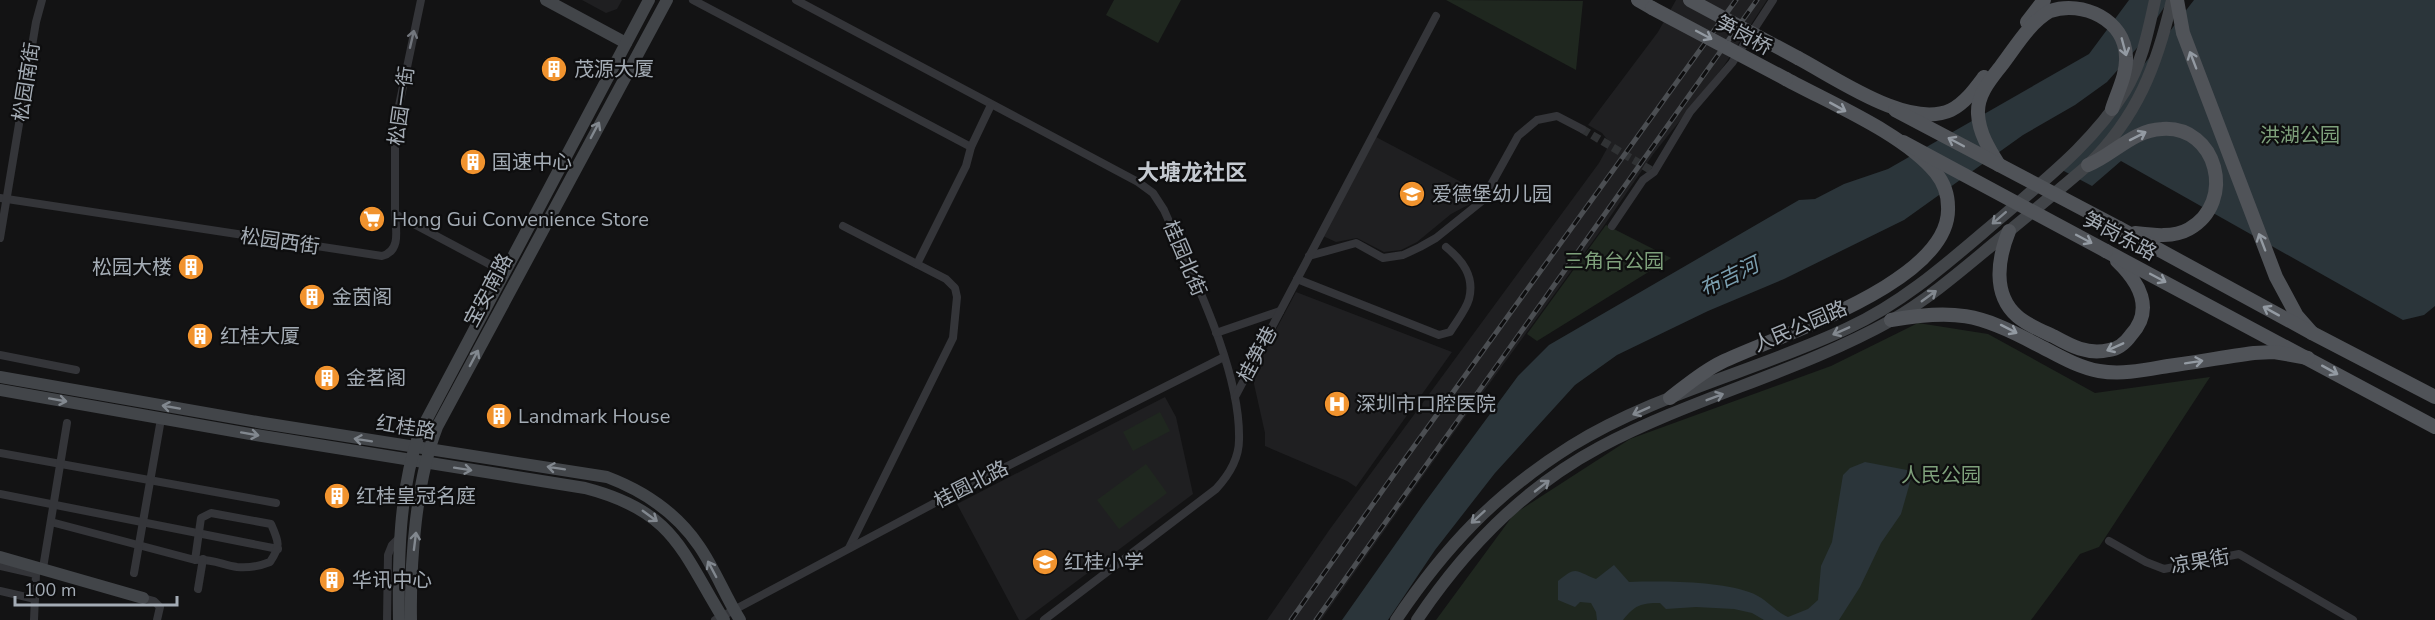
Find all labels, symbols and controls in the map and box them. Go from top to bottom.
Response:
street label: 笋岗桥 [1711,9,1777,61]
one-way arrow [1695,29,1712,41]
one-way arrow [407,30,419,49]
one-way arrow [2118,37,2130,56]
street label: 松园南街 [7,40,46,124]
one-way arrow [2187,51,2198,70]
building icon: 茂源大厦 [539,54,569,84]
place label: 茂源大厦 [574,56,654,83]
street label: 松园一街 [383,65,420,148]
one-way arrow [1829,101,1846,113]
one-way arrow [589,122,601,139]
park label: 洪湖公园 [2260,122,2340,149]
one-way arrow [2129,130,2146,142]
one-way arrow [1947,136,1965,147]
building icon: 国速中心 [458,147,488,177]
place label: 国速中心 [492,149,572,176]
district label: 大塘龙社区 [1137,158,1247,188]
school or university icon: 爱德堡幼儿园 [1397,179,1427,209]
place label: 爱德堡幼儿园 [1432,181,1552,208]
supermarket icon: Hong Gui Convenience Store [357,204,387,234]
place label: Hong Gui Convenience Store [392,206,649,233]
street label: 笋岗东路 [2078,206,2161,267]
one-way arrow [1991,212,2007,225]
street label: 桂园北街 [1156,216,1213,300]
street label: 松园西街 [238,223,321,260]
one-way arrow [2075,233,2092,245]
one-way arrow [2256,233,2267,252]
park label: 三角台公园 [1564,248,1664,275]
street label: 宝安南路 [458,249,519,332]
water label: 布吉河 [1695,249,1767,303]
building icon: 松园大楼 [176,252,206,282]
place label: 松园大楼 [92,254,172,281]
one-way arrow [2149,272,2166,284]
building icon: 金茵阁 [297,282,327,312]
place label: 金茵阁 [332,284,392,311]
one-way arrow [1920,290,1936,303]
street label: 人民公园路 [1749,294,1851,358]
one-way arrow [2263,305,2281,316]
building icon: 红桂大厦 [185,321,215,351]
street label: 桂笋巷 [1231,321,1283,387]
place label: 红桂大厦 [220,323,300,350]
one-way arrow [2000,324,2018,336]
one-way arrow [1833,326,1851,338]
one-way arrow [2107,342,2125,353]
one-way arrow [469,349,480,367]
one-way arrow [2183,357,2203,368]
building icon: 金茗阁 [312,363,342,393]
one-way arrow [2321,364,2338,376]
place label: 金茗阁 [346,365,406,392]
hospital icon: 深圳市口腔医院 [1322,389,1352,419]
place label: 深圳市口腔医院 [1356,391,1496,418]
one-way arrow [1705,391,1723,402]
one-way arrow [47,395,67,406]
building icon: Landmark House [484,401,514,431]
one-way arrow [161,402,181,413]
place label: Landmark House [518,403,670,430]
one-way arrow [1632,406,1650,417]
street label: 红桂路 [374,409,438,446]
one-way arrow [239,429,259,440]
one-way arrow [354,434,373,445]
street label: 桂圆北路 [929,454,1013,515]
park label: 人民公园 [1901,462,1981,489]
one-way arrow [546,463,566,474]
one-way arrow [452,464,472,475]
one-way arrow [1534,479,1550,492]
building icon: 红桂皇冠名庭 [322,481,352,511]
place label: 红桂皇冠名庭 [356,483,476,510]
one-way arrow [641,510,657,522]
one-way arrow [1471,510,1486,524]
one-way arrow [410,531,421,551]
street label: 凉果街 [2168,543,2232,580]
school or university icon: 红桂小学 [1030,547,1060,577]
place label: 红桂小学 [1064,549,1144,576]
one-way arrow [706,560,717,578]
building icon: 华讯中心 [317,565,347,595]
place label: 华讯中心 [352,567,432,594]
scale bar [15,569,177,607]
text: 100 m [24,578,76,602]

